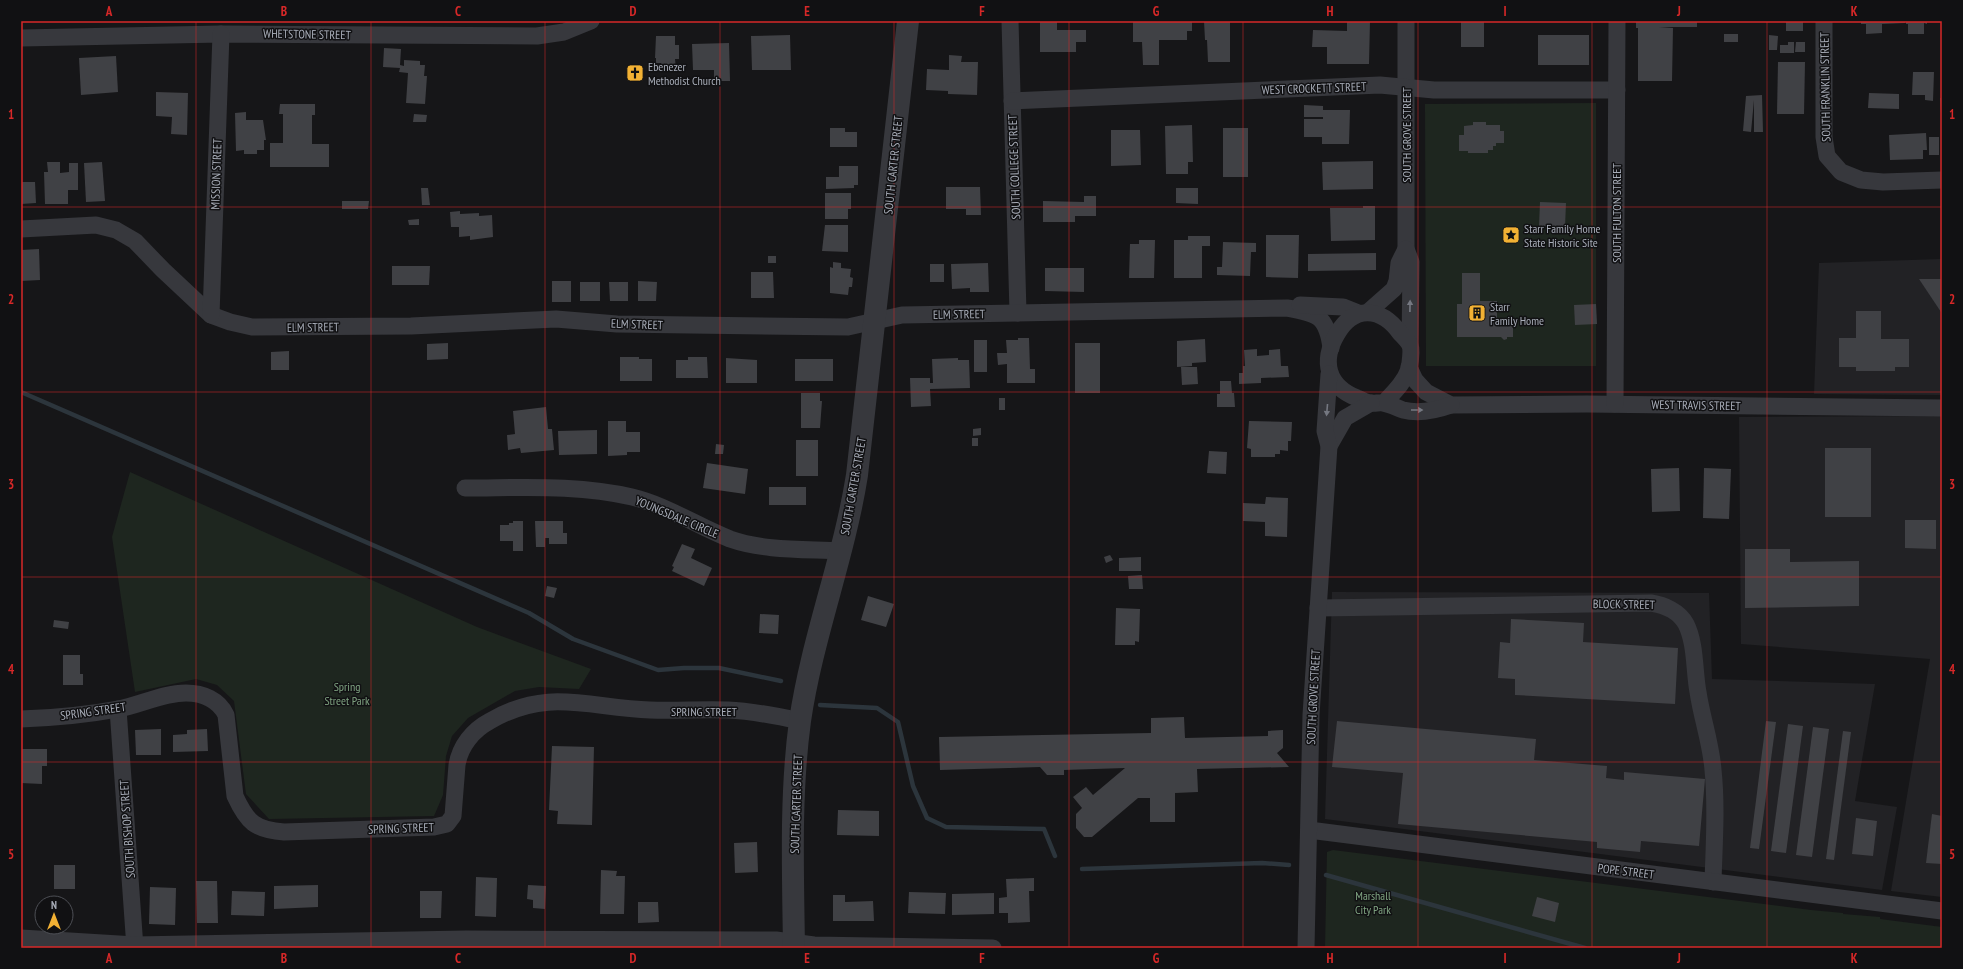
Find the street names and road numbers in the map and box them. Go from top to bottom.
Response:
street label: WHETSTONE STREET [263,26,352,42]
street label: SOUTH FRANKLIN STREET [1817,31,1833,142]
street label: WEST CROCKETT STREET [1261,79,1367,97]
street label: SOUTH GROVE STREET [1399,87,1414,183]
street label: SOUTH CARTER STREET [880,114,906,215]
street label: SOUTH COLLEGE STREET [1005,114,1023,220]
street label: MISSION STREET [207,138,225,210]
street label: SOUTH FULTON STREET [1609,162,1624,263]
street label: ELM STREET [933,306,986,322]
street label: ELM STREET [611,316,664,332]
street label: ELM STREET [287,319,340,335]
street label: WEST TRAVIS STREET [1651,397,1742,413]
street label: SOUTH CARTER STREET [837,435,869,536]
street label: YOUNGSDALE CIRCLE [633,493,721,541]
street label: BLOCK STREET [1593,596,1656,612]
street label: SOUTH GROVE STREET [1303,648,1323,745]
street label: SPRING STREET [59,699,127,723]
street label: SPRING STREET [671,704,738,719]
street label: SOUTH CARTER STREET [787,754,805,854]
street label: SOUTH BISHOP STREET [116,779,138,879]
street label: SPRING STREET [368,819,435,837]
street label: POPE STREET [1597,860,1656,882]

